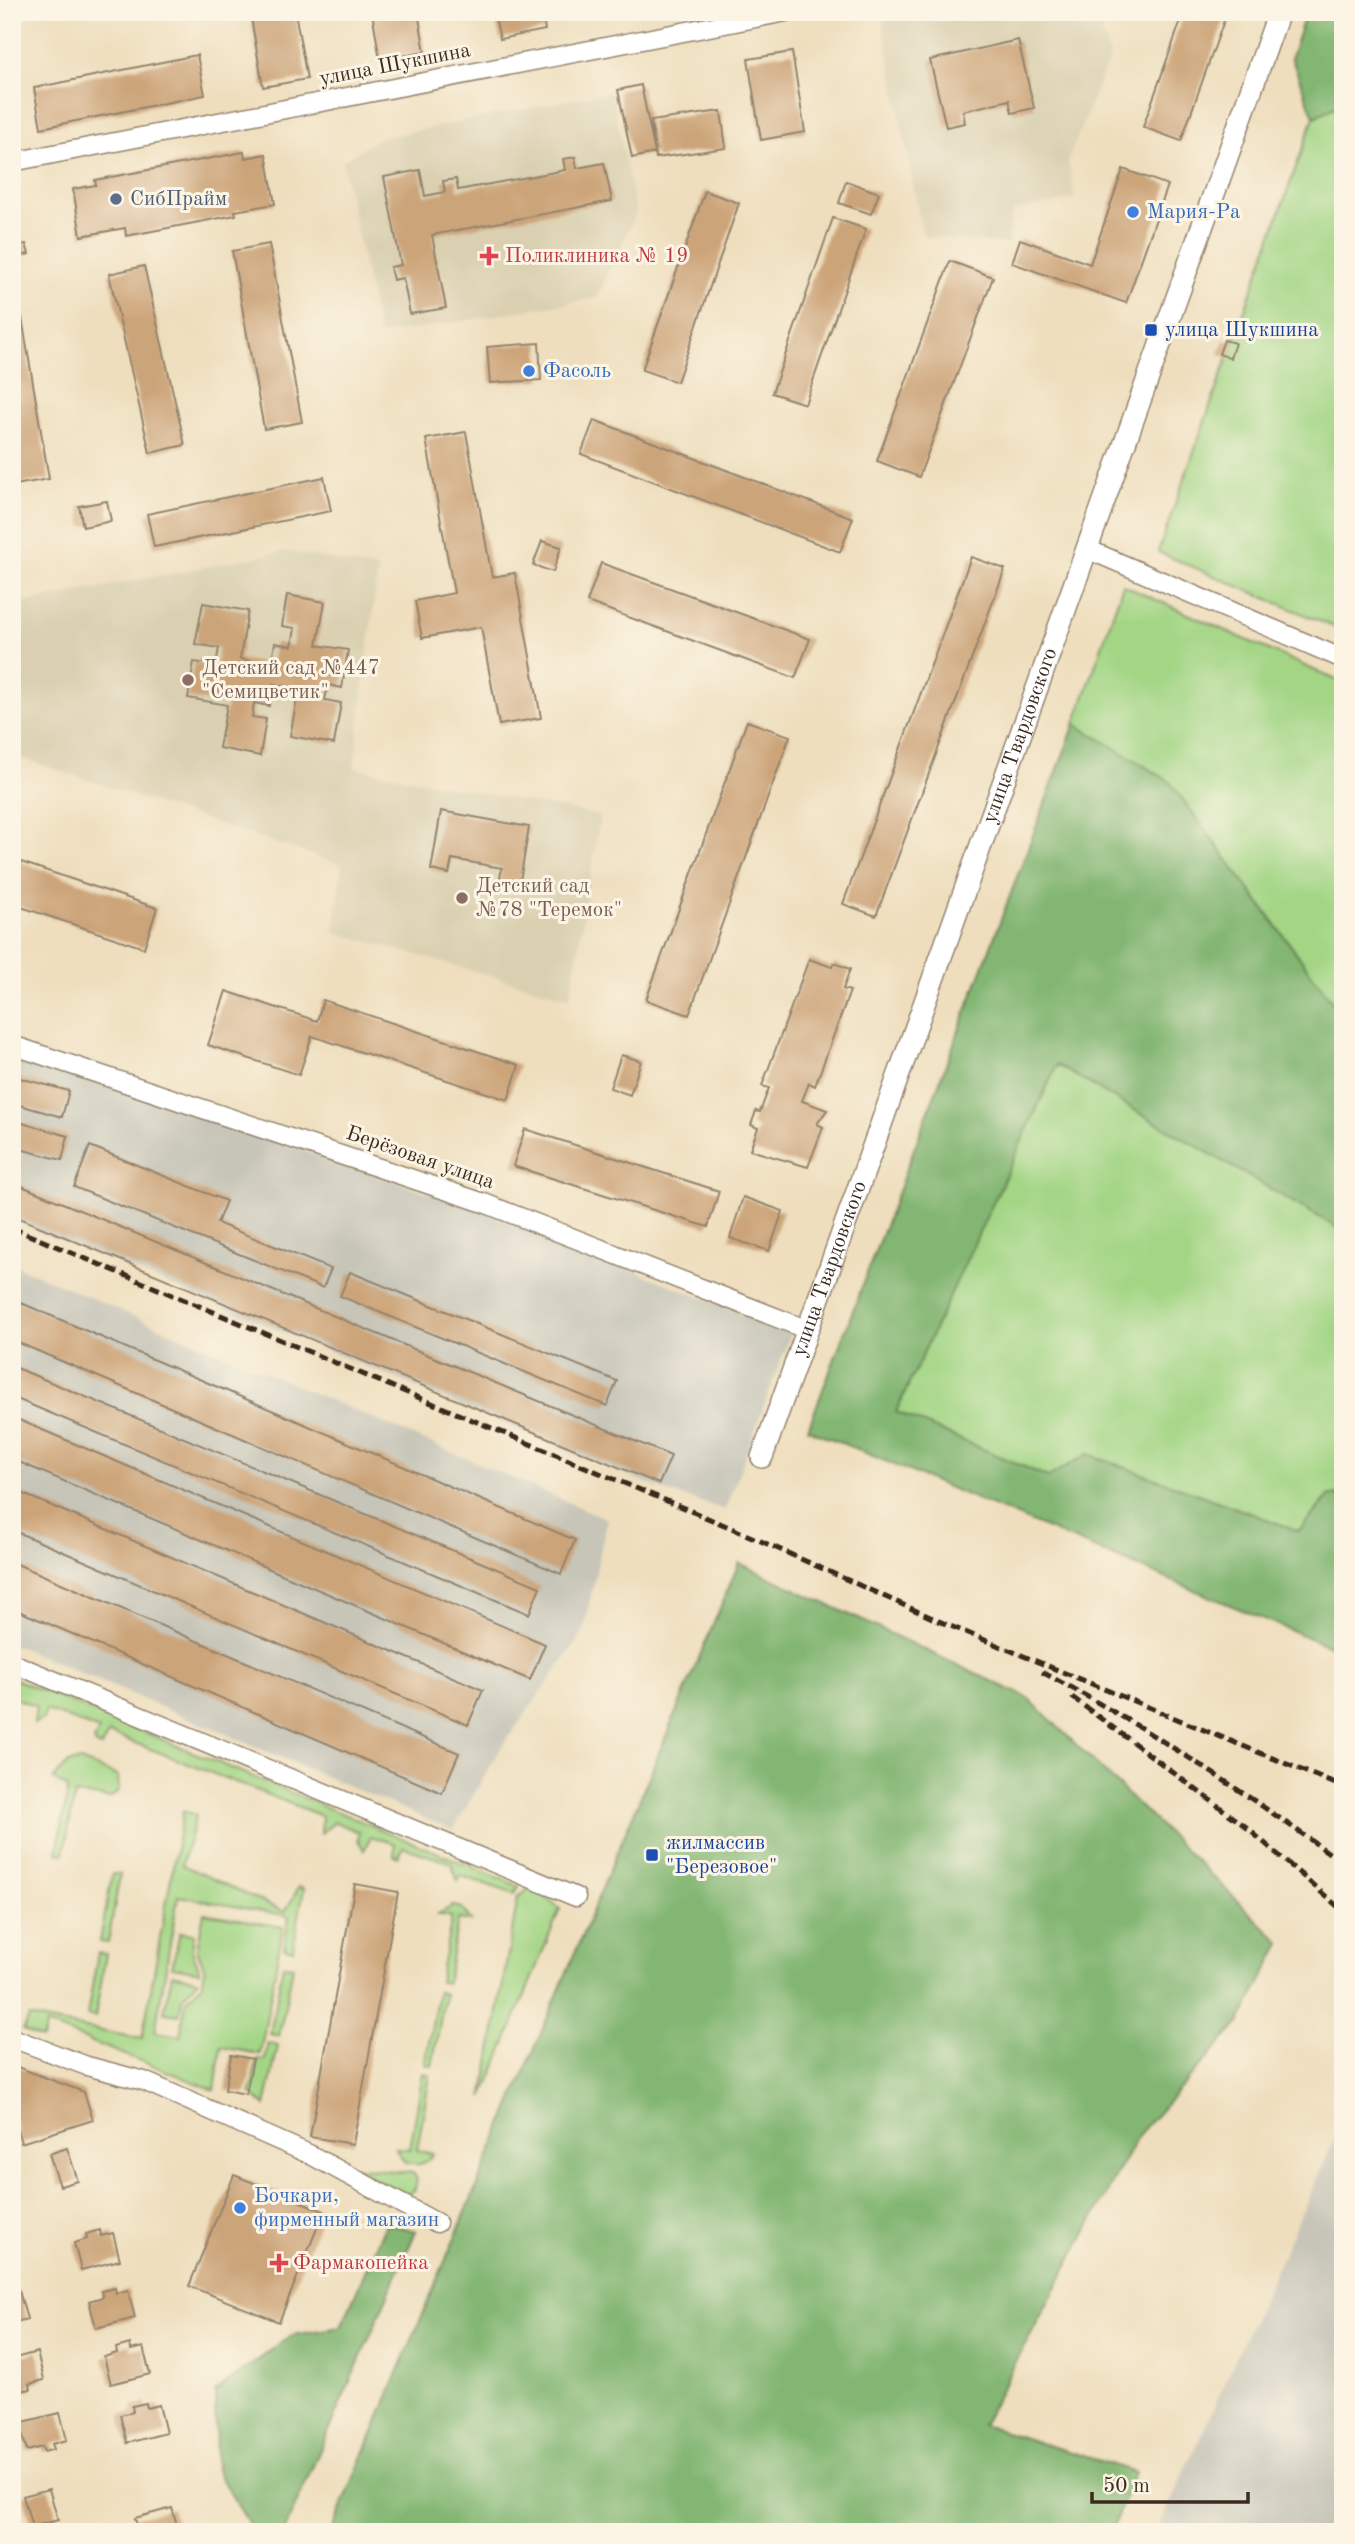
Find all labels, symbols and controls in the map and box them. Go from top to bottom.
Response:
street label: улица Шукшина [318,40,472,90]
place label: СибПрайм [130,189,227,210]
marker: СибПрайм [108,191,124,207]
place label: Мария-Ра [1147,202,1241,223]
marker: Мария-Ра [1125,204,1141,220]
marker: Поликлиника № 19 [479,246,499,266]
place label: Поликлиника № 19 [505,246,689,267]
place label: улица Шукшина [1165,320,1319,341]
marker: улица Шукшина [1143,322,1159,338]
place label: Фасоль [543,361,611,382]
marker: Фасоль [521,363,537,379]
street label: улица Твардовского [979,645,1061,826]
place label: Детский сад №447 "Семицветик" [202,658,380,703]
marker: Детский сад №447 "Семицветик" [180,672,196,688]
place label: Детский сад №78 "Теремок" [476,876,622,921]
marker: Детский сад №78 "Теремок" [454,890,470,906]
street label: Берёзовая улица [343,1123,497,1193]
street label: улица Твардовского [788,1178,870,1359]
place label: жилмассив "Березовое" [666,1833,777,1878]
marker: жилмассив "Березовое" [644,1847,660,1863]
place label: Бочкари, фирменный магазин [254,2186,439,2231]
marker: Бочкари, фирменный магазин [232,2200,248,2216]
place label: Фармакопейка [293,2253,429,2274]
marker: Фармакопейка [271,2255,287,2271]
scale bar [1092,2460,1248,2504]
text: 50 m [1103,2476,1150,2497]

